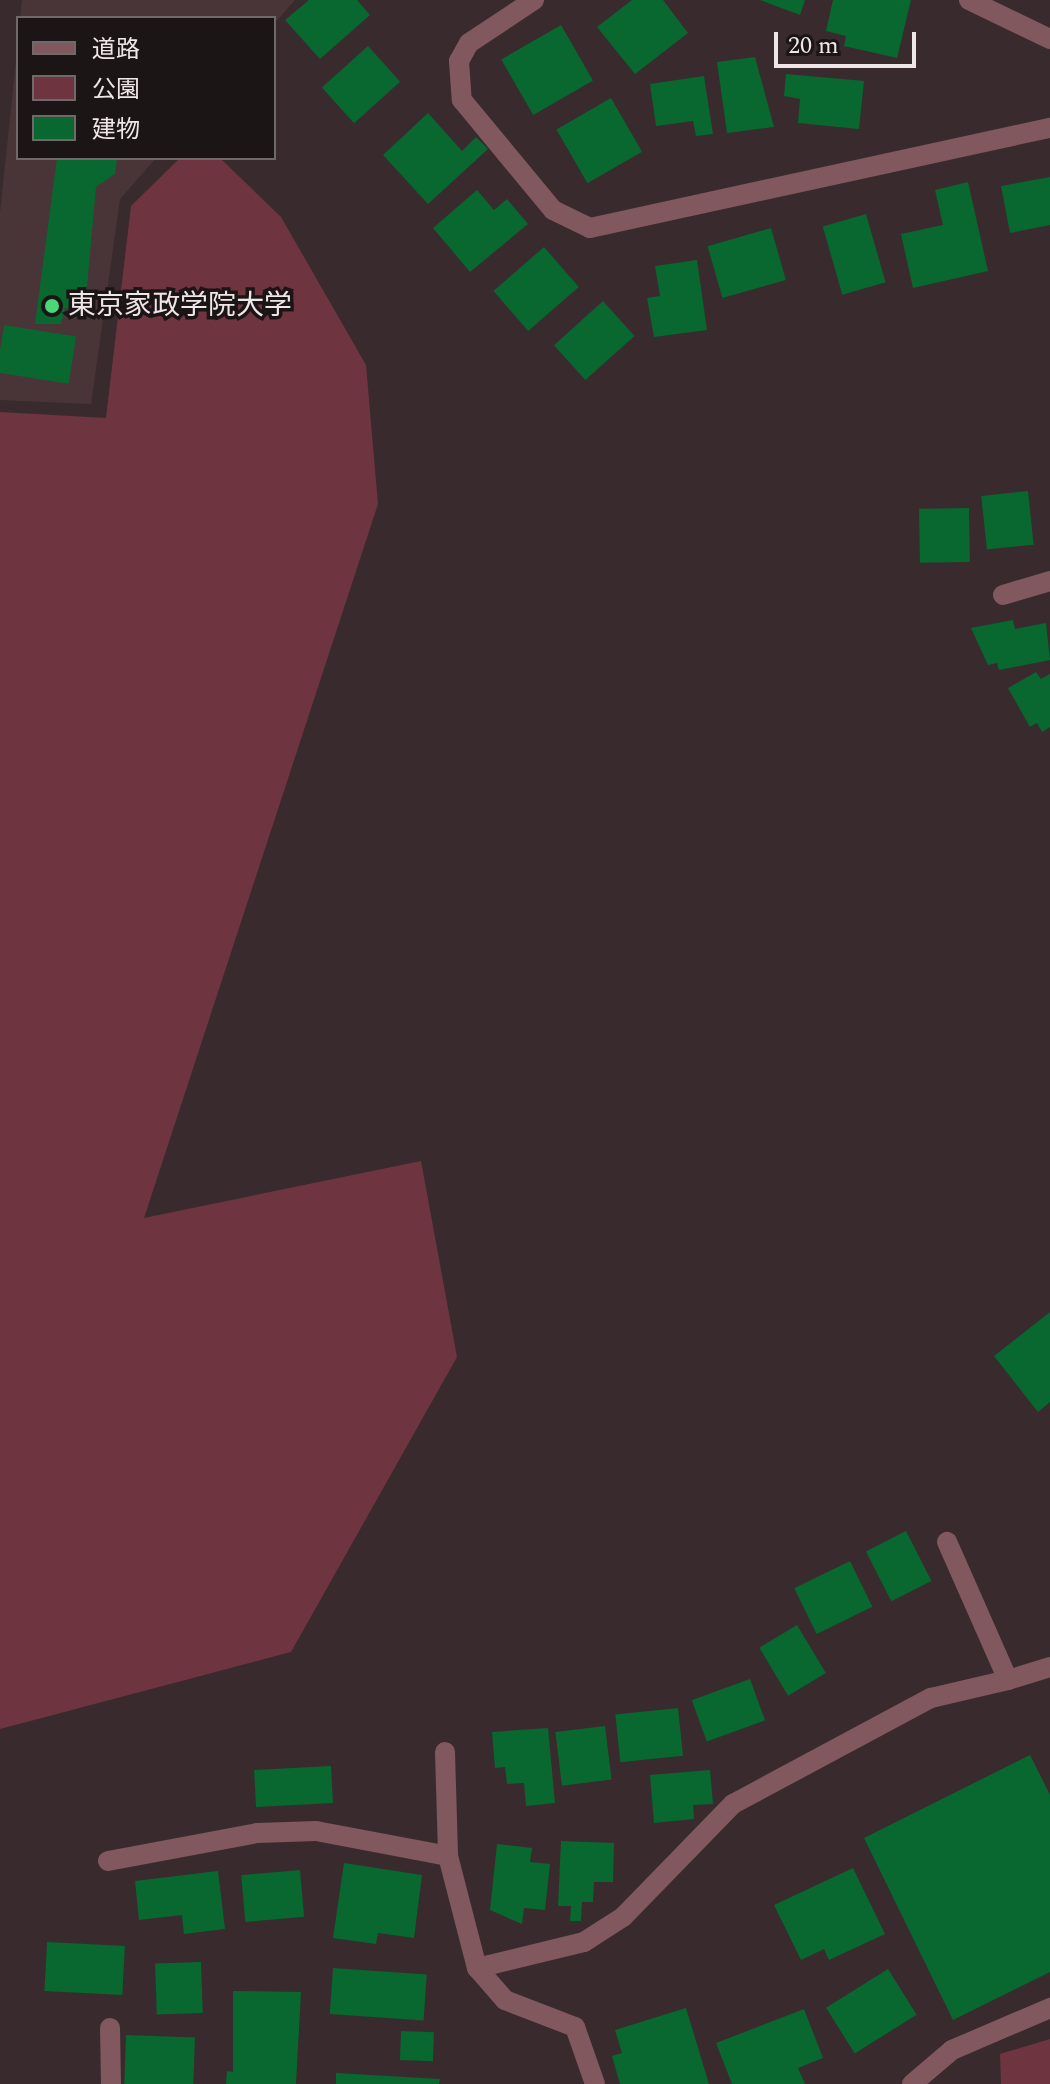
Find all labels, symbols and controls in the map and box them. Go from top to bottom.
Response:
legend [16,16,276,160]
scale bar [778,16,920,66]
text: 20 m [788,28,839,64]
text: 道路 [92,32,140,68]
text: 公園 [92,72,140,108]
text: 建物 [92,112,140,148]
place label: 東京家政学院大学 [68,289,292,323]
marker: 東京家政学院大学 [43,297,61,315]

